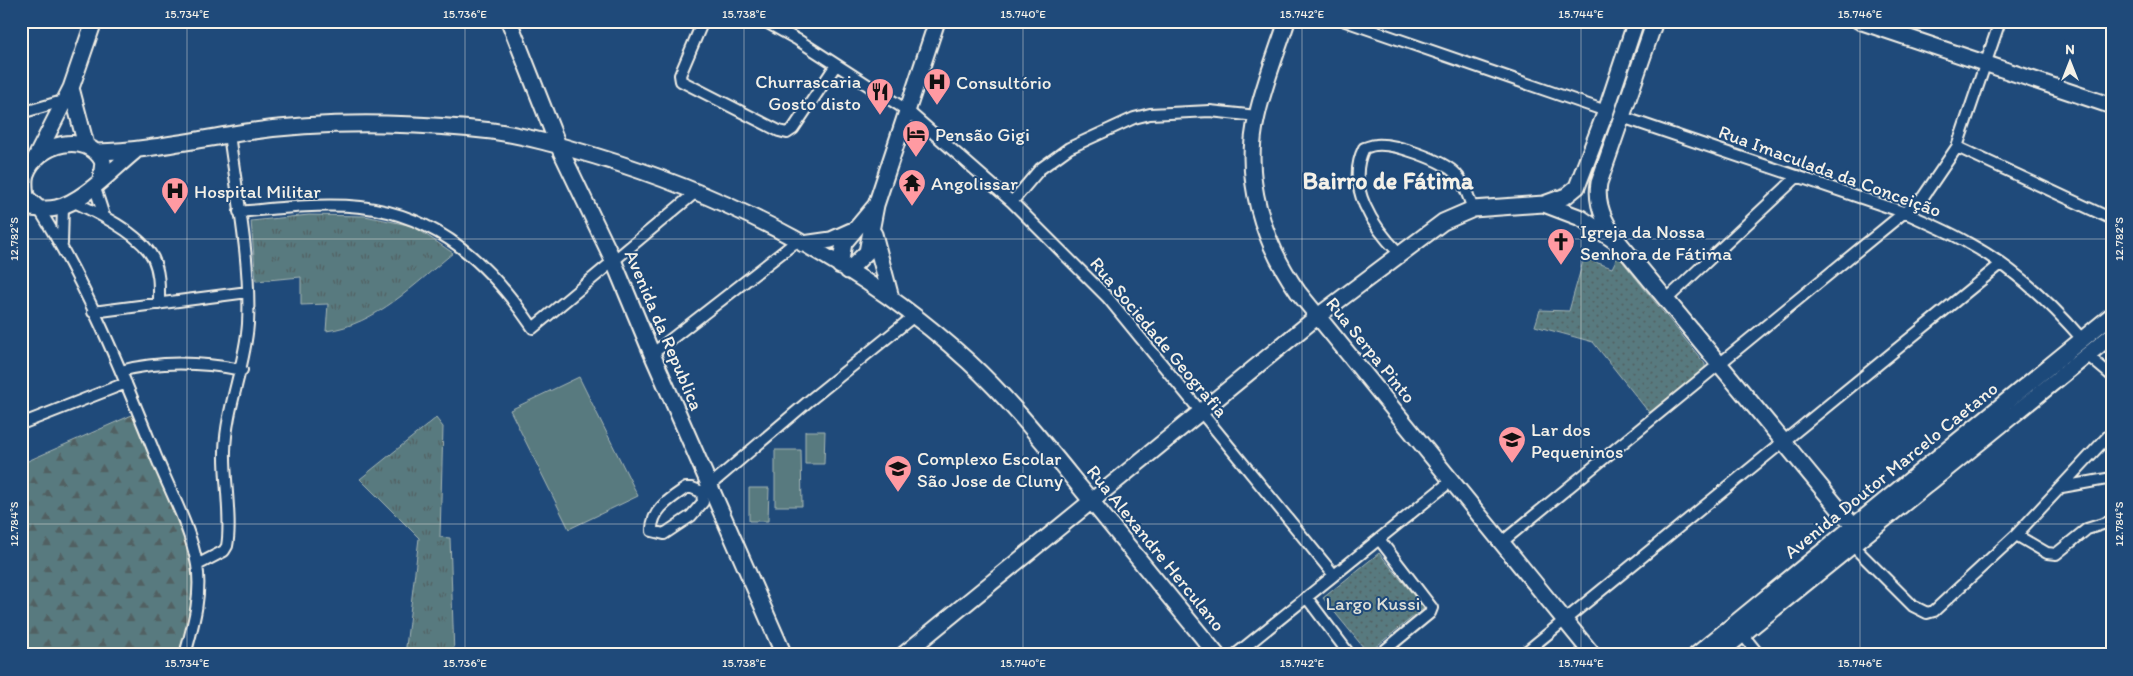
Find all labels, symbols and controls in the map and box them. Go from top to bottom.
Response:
text: 15.734°E [165,7,210,21]
text: 15.736°E [443,7,487,21]
text: 15.738°E [722,7,766,21]
text: 15.740°E [1000,7,1046,21]
text: 15.742°E [1280,7,1325,21]
text: 15.744°E [1558,7,1604,21]
text: 15.746°E [1838,7,1883,21]
north arrow [2046,38,2096,88]
text: N [2065,41,2075,58]
hospital icon: Consultório [922,67,952,106]
place label: Churrascaria Gosto disto [755,70,861,115]
place label: Consultório [956,71,1051,94]
restaurant icon: Churrascaria Gosto disto [865,77,895,116]
hotel icon: Pensão Gigi [901,119,931,158]
street label: Rua Imaculada da Conceição [1715,120,1945,222]
place label: Pensão Gigi [935,123,1030,146]
district label: Bairro de Fátima [1302,166,1474,195]
temple icon: Angolissar [897,168,927,207]
place label: Angolissar [931,172,1018,195]
hospital icon: Hospital Militar [160,176,190,215]
place label: Hospital Militar [194,180,321,203]
text: 12.782°S [7,217,21,261]
text: 12.782°S [2112,217,2126,261]
place label: Igreja da Nossa Senhora de Fátima [1580,220,1732,265]
church icon: Igreja da Nossa Senhora de Fátima [1546,227,1576,266]
street label: Avenida da Republica [620,246,708,414]
street label: Rua Sociedade Geografia [1085,252,1233,422]
street label: Rua Serpa Pinto [1321,292,1421,408]
street label: Avenida Doutor Marcelo Caetano [1780,377,2002,563]
place label: Lar dos Pequeninos [1531,418,1623,463]
school or university icon: Lar dos Pequeninos [1497,425,1527,464]
place label: Complexo Escolar São Jose de Cluny [917,447,1063,492]
school or university icon: Complexo Escolar São Jose de Cluny [883,454,913,493]
street label: Rua Alexandre Herculano [1082,460,1230,636]
text: 12.784°S [7,501,21,546]
text: 12.784°S [2112,501,2126,546]
park label: Largo Kussi [1326,592,1420,615]
text: 15.734°E [165,656,210,670]
text: 15.736°E [443,656,487,670]
text: 15.738°E [722,656,766,670]
text: 15.740°E [1000,656,1046,670]
text: 15.742°E [1280,656,1325,670]
text: 15.744°E [1558,656,1604,670]
text: 15.746°E [1838,656,1883,670]

